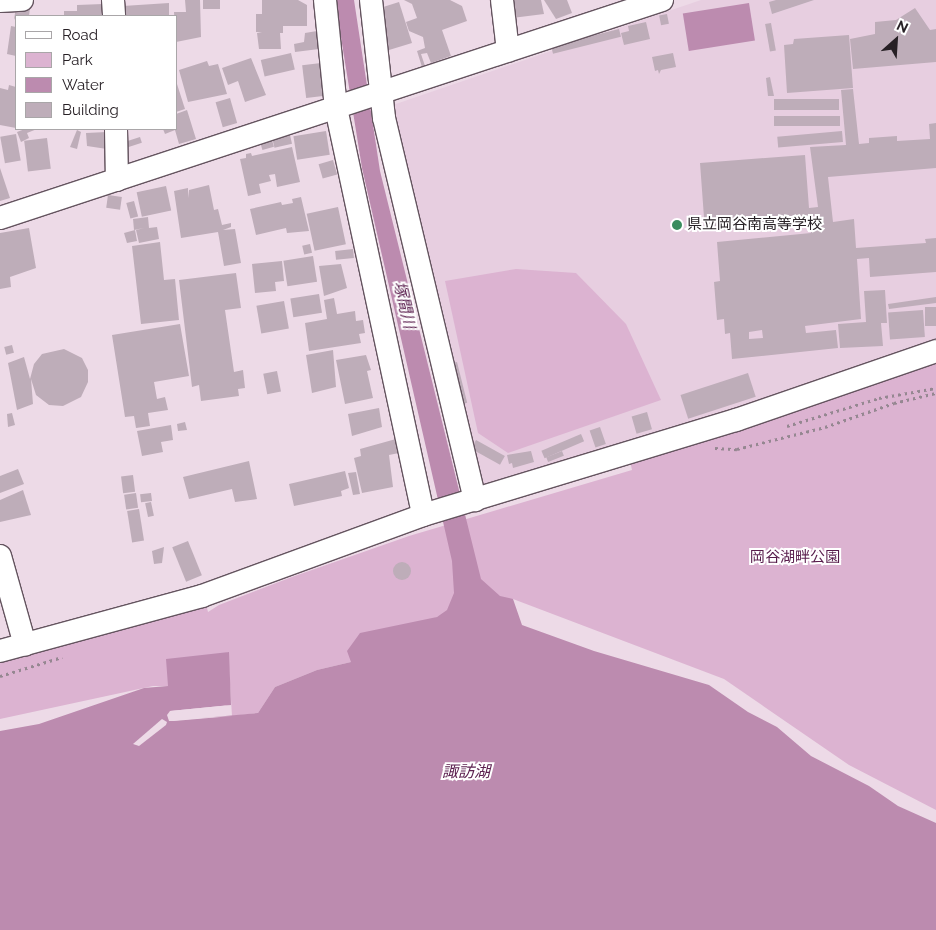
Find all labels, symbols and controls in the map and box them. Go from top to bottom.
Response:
legend [15,15,178,130]
north arrow [871,15,921,65]
text: N [894,17,911,36]
text: Road [62,26,98,44]
text: Park [62,51,93,69]
text: Water [62,76,104,94]
text: Building [62,101,119,119]
place label: 県立岡谷南高等学校 [687,216,822,234]
marker: 県立岡谷南高等学校 [671,219,683,231]
water label: 塚間川 [389,279,419,331]
park label: 岡谷湖畔公園 [750,549,840,567]
water label: 諏訪湖 [442,762,490,782]

